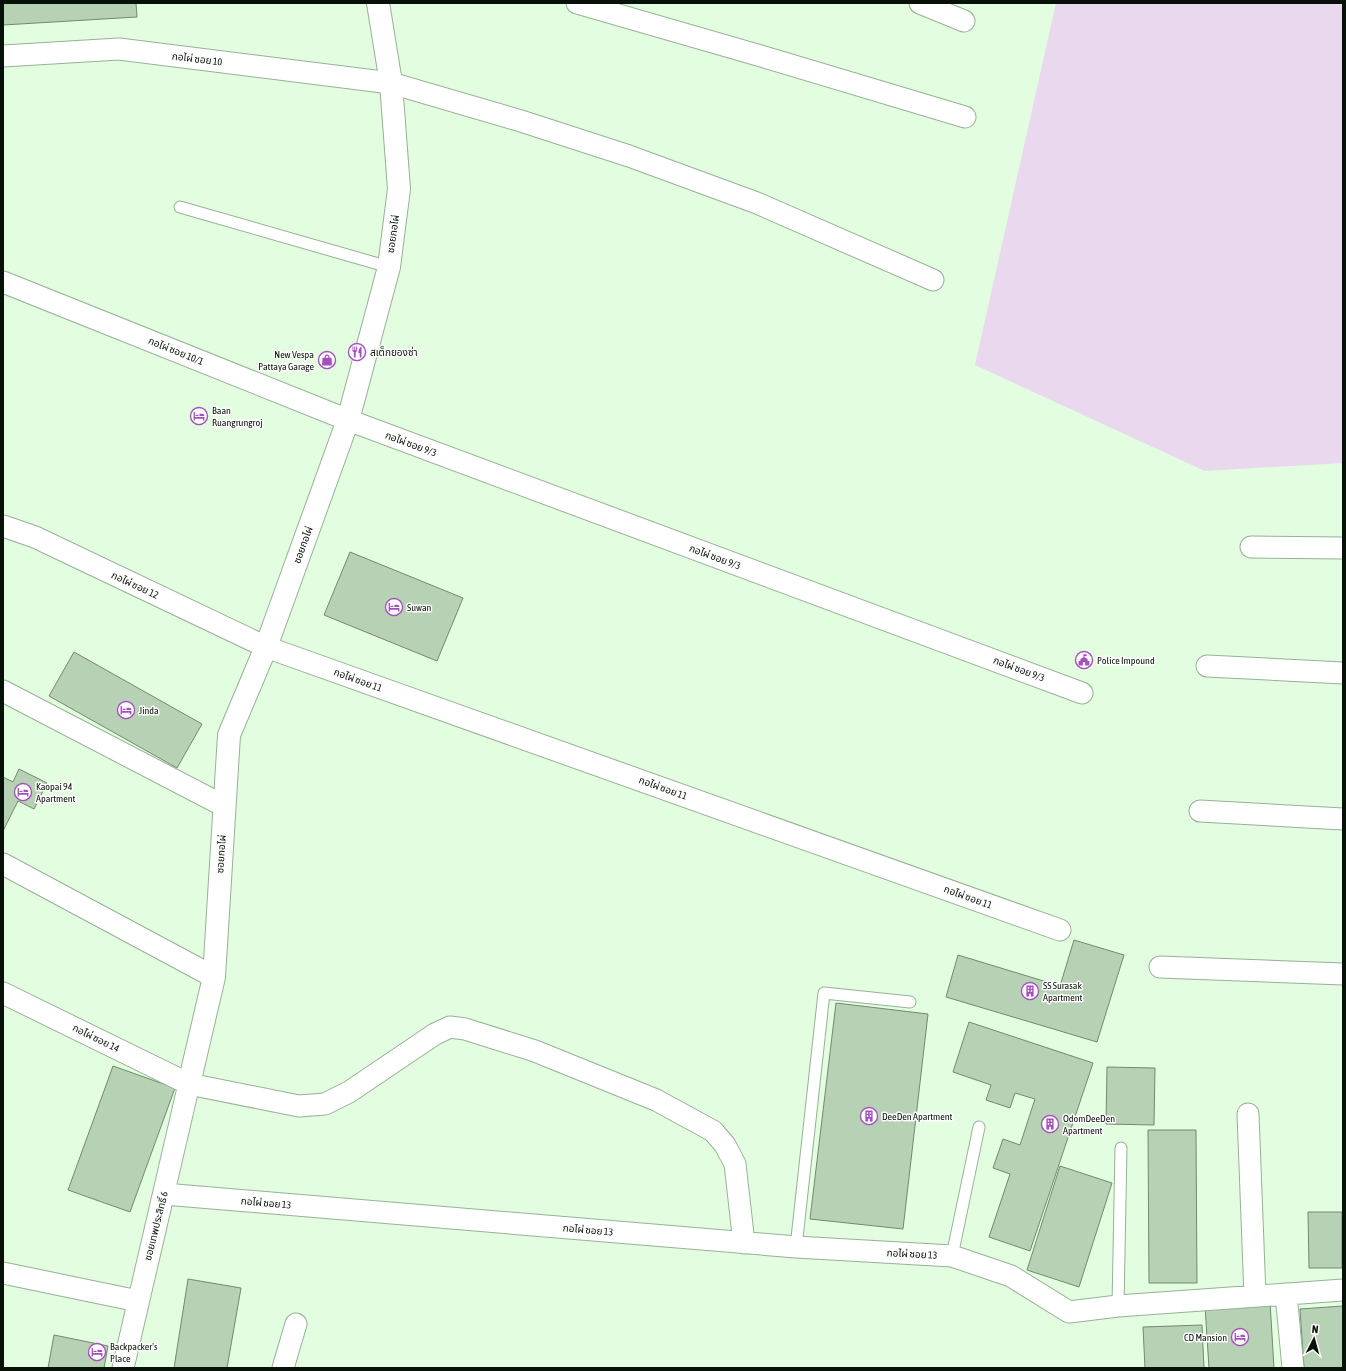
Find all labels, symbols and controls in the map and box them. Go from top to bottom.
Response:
street label: กอไผ่ ซอย 10 [171,49,223,68]
street label: ซอยกอไผ่ [384,214,401,254]
street label: กอไผ่ ซอย 10/1 [147,334,206,367]
restaurant icon: สเต็กยองซ่า [347,342,367,362]
place label: สเต็กยองซ่า [370,346,418,358]
place label: New Vespa Pattaya Garage [258,349,314,372]
shop icon: New Vespa Pattaya Garage [317,350,337,370]
place label: Baan Ruangrungroj [212,405,263,428]
hotel icon: Baan Ruangrungroj [189,406,209,426]
street label: กอไผ่ ซอย 9/3 [384,429,439,459]
street label: ซอยกอไผ่ [290,525,315,565]
street label: กอไผ่ ซอย 9/3 [688,542,743,572]
street label: กอไผ่ ซอย 12 [110,568,161,601]
hotel icon: Suwan [384,597,404,617]
place label: Suwan [407,602,432,613]
public building icon: Police Impound [1074,650,1094,670]
street label: กอไผ่ ซอย 9/3 [992,654,1047,684]
place label: Police Impound [1097,655,1155,666]
street label: กอไผ่ ซอย 11 [332,665,384,694]
hotel icon: Jinda [116,700,136,720]
place label: Jinda [139,705,159,716]
street label: กอไผ่ ซอย 11 [637,773,689,802]
place label: Kaopai 94 Apartment [36,781,76,804]
hotel icon: Kaopai 94 Apartment [13,782,33,802]
street label: ซอยกอไผ่ [213,834,228,874]
street label: กอไผ่ ซอย 11 [942,882,994,911]
place label: SS Surasak Apartment [1043,980,1083,1003]
building icon: SS Surasak Apartment [1020,981,1040,1001]
street label: กอไผ่ ซอย 14 [71,1021,122,1054]
building icon: DeeDen Apartment [859,1106,879,1126]
place label: DeeDen Apartment [882,1111,953,1122]
place label: OdomDeeDen Apartment [1063,1113,1115,1136]
building icon: OdomDeeDen Apartment [1040,1114,1060,1134]
street label: ซอยเทพประสิทธิ์ 6 [142,1190,170,1262]
street label: กอไผ่ ซอย 13 [240,1194,292,1211]
street label: กอไผ่ ซอย 13 [562,1221,614,1238]
street label: กอไผ่ ซอย 13 [886,1246,938,1261]
north arrow [1294,1319,1334,1359]
text: N [1311,1323,1319,1335]
hotel icon: CD Mansion [1230,1327,1250,1347]
place label: CD Mansion [1184,1332,1227,1343]
place label: Backpacker's Place [110,1341,158,1364]
hotel icon: Backpacker's Place [87,1342,107,1362]

